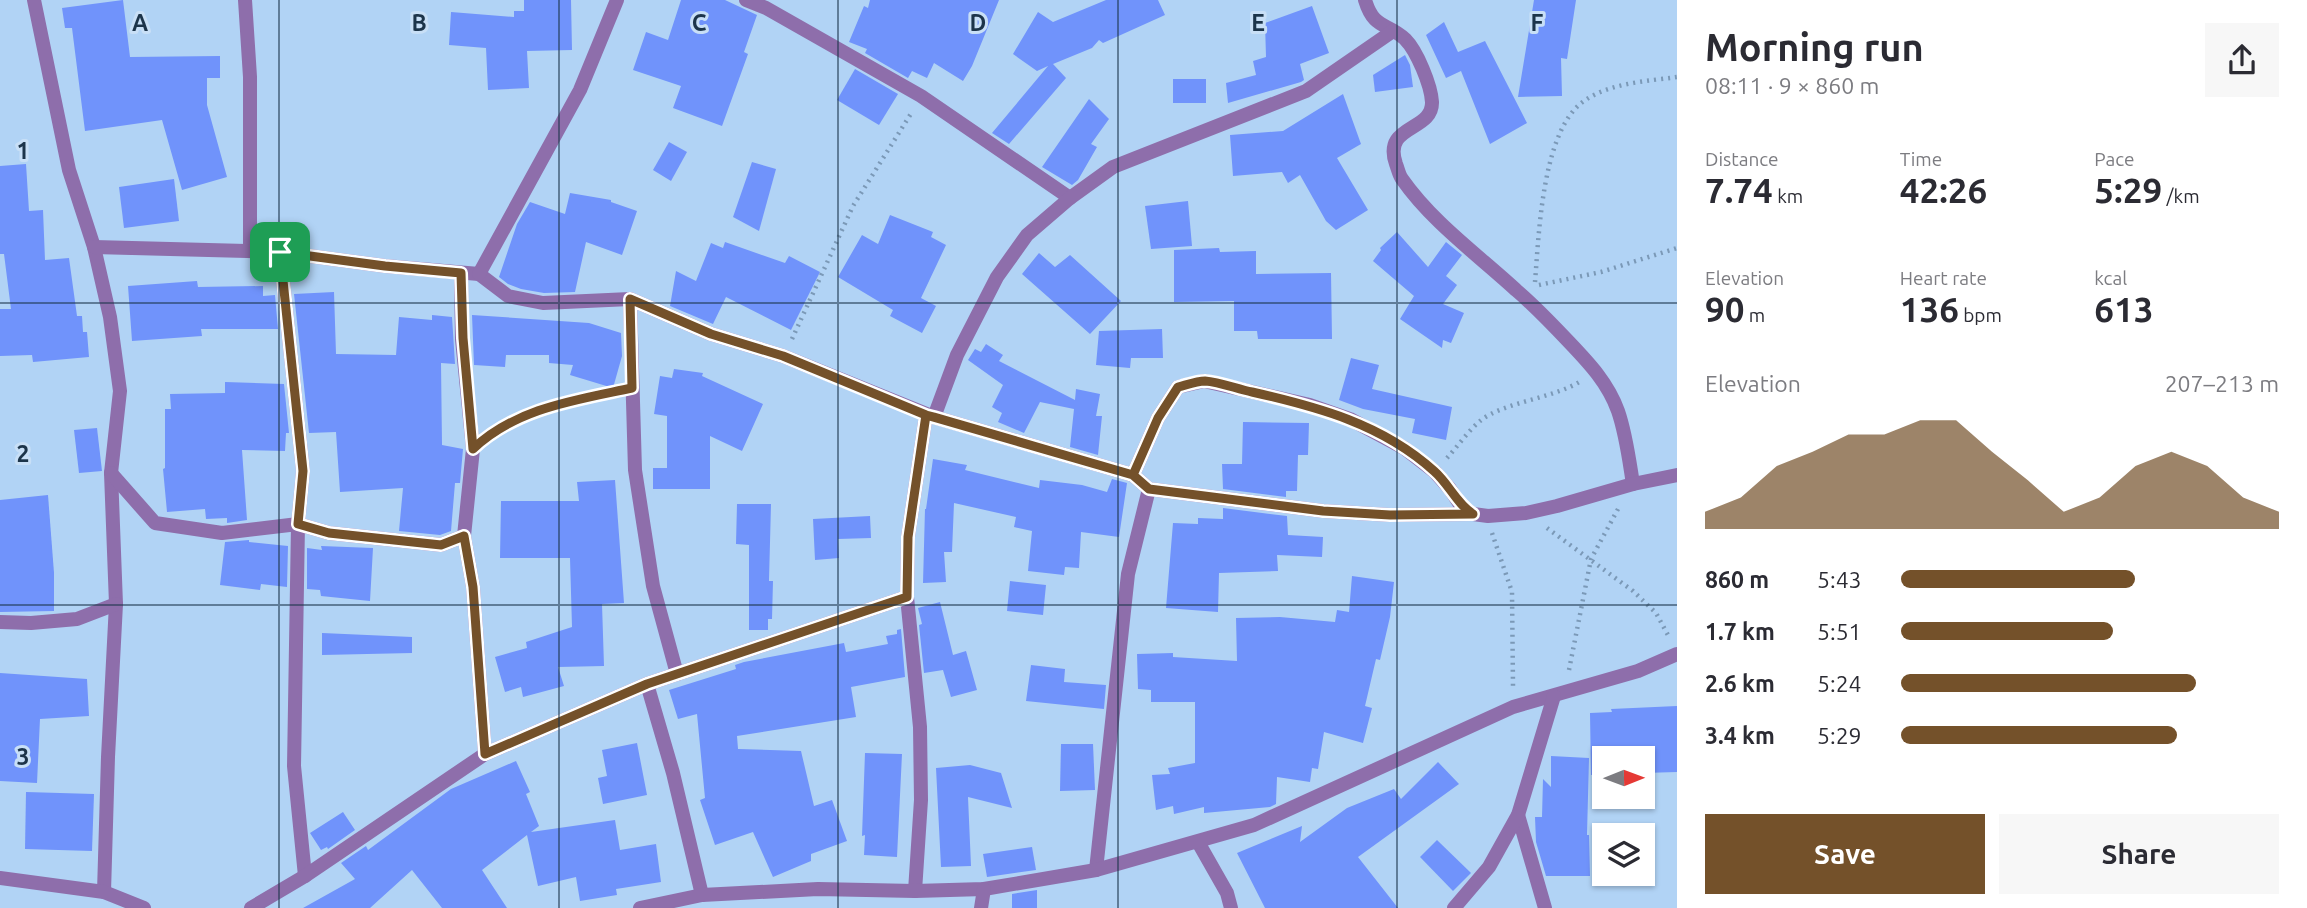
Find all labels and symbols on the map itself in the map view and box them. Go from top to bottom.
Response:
text: A [132,10,148,35]
text: B [411,10,427,35]
text: C [692,10,707,35]
text: D [970,10,986,35]
text: E [1251,10,1265,35]
text: F [1531,10,1544,35]
text: 1 [17,138,29,163]
pin [250,222,310,282]
text: 2 [17,441,29,466]
text: 3 [17,744,29,769]
north arrow [1592,746,1656,808]

